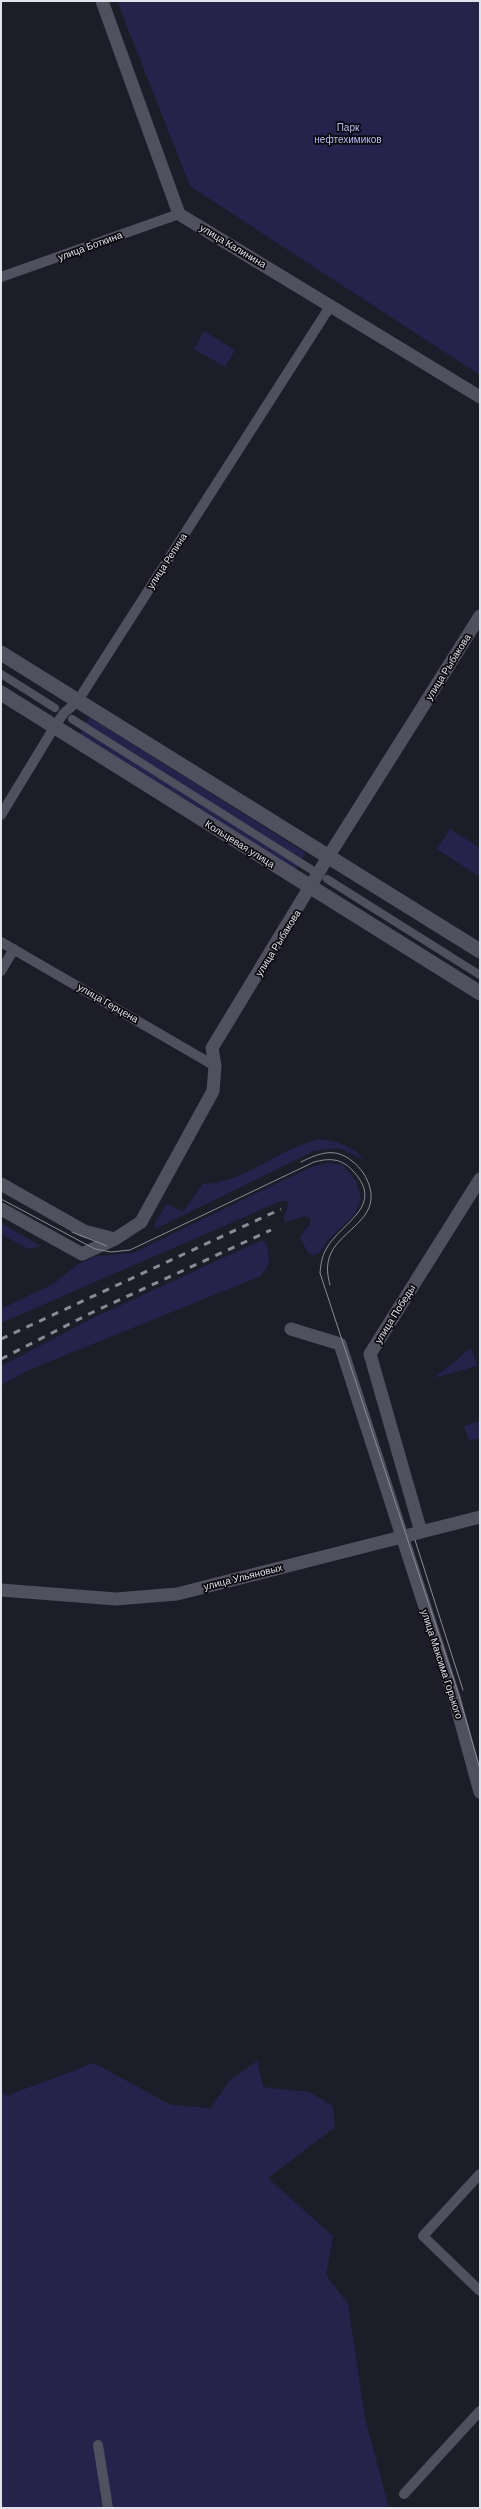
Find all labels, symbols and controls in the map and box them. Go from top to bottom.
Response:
park label: Парк нефтехимиков [314,121,382,146]
street label: улица Калинина [197,221,269,271]
street label: улица Боткина [56,228,124,264]
street label: улица Репина [144,530,190,591]
street label: улица Рыбакова [422,631,474,703]
street label: Кольцевая улица [203,817,278,871]
street label: улица Рыбакова [252,907,304,979]
street label: улица Герцена [75,980,141,1026]
street label: улица Победы [372,1282,418,1346]
street label: улица Ульяновых [202,1561,284,1593]
street label: улица Максима Горького [418,1608,466,1721]

